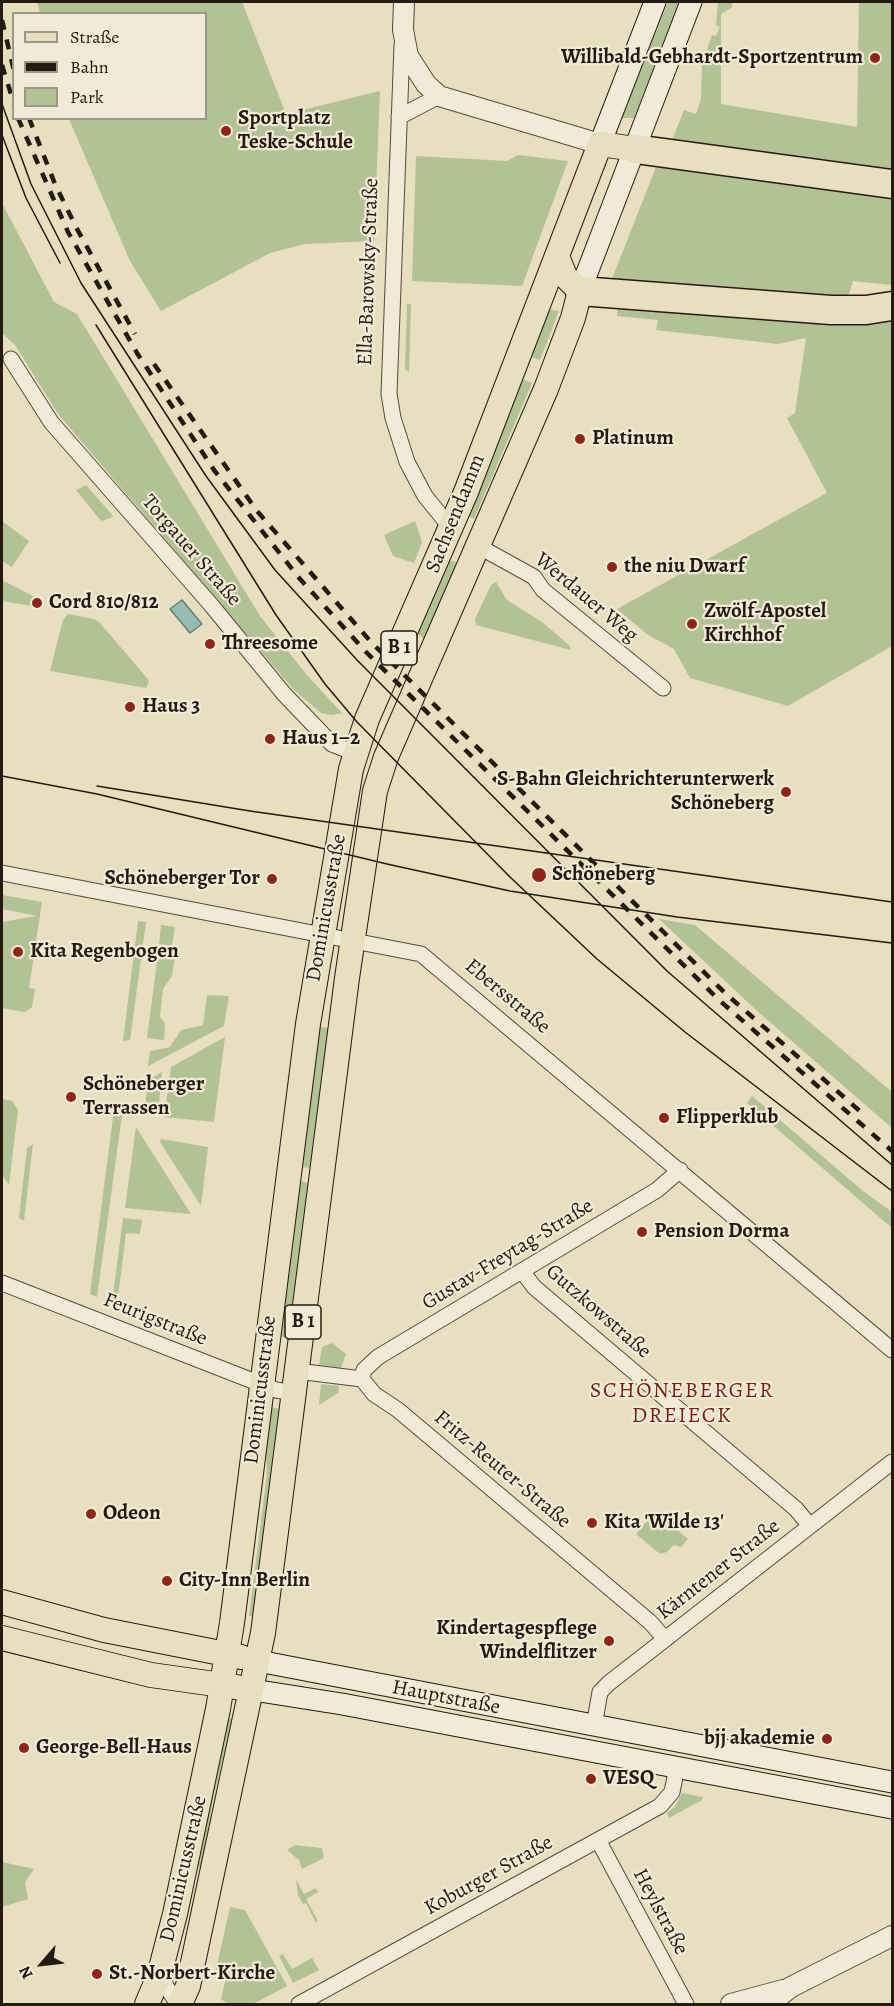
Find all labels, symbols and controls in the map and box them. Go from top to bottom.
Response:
legend [12,12,207,120]
text: Straße [70,25,119,49]
place label: Willibald-Gebhardt-Sportzentrum [561,45,863,71]
marker: Willibald-Gebhardt-Sportzentrum [868,51,882,65]
text: Bahn [70,55,109,79]
text: Park [70,85,104,109]
place label: Sportplatz Teske-Schule [238,106,353,156]
marker: Sportplatz Teske-Schule [219,124,233,138]
street label: Ella-Barowsky-Straße [353,178,385,366]
place label: Platinum [592,426,674,452]
marker: Platinum [573,432,587,446]
street label: Sachsendamm [421,451,491,577]
street label: Torgauer Straße [136,490,246,612]
street label: Werdauer Weg [529,548,643,648]
place label: the niu Dwarf [624,554,745,580]
marker: the niu Dwarf [605,560,619,574]
place label: Cord 810/812 [49,590,159,616]
marker: Cord 810/812 [30,596,44,610]
place label: Zwölf-Apostel Kirchhof [704,599,826,649]
marker: Zwölf-Apostel Kirchhof [685,617,699,631]
place label: Threesome [222,631,318,657]
road number: B 1 [381,631,417,665]
marker: Threesome [203,637,217,651]
place label: Haus 3 [142,694,200,720]
marker: Haus 3 [123,700,137,714]
place label: Haus 1–2 [282,726,360,752]
marker: Haus 1–2 [263,732,277,746]
place label: S-Bahn Gleichrichterunterwerk Schöneberg [497,767,774,817]
marker: S-Bahn Gleichrichterunterwerk Schöneberg [779,785,793,799]
street label: Dominicusstraße [302,832,352,984]
place label: Schöneberg [552,862,655,888]
place label: Schöneberger Tor [105,866,260,892]
marker: Schöneberg [530,866,548,884]
marker: Schöneberger Tor [265,872,279,886]
place label: Kita Regenbogen [30,939,179,965]
marker: Kita Regenbogen [11,945,25,959]
street label: Ebersstraße [459,954,555,1040]
place label: Schöneberger Terrassen [83,1072,204,1122]
marker: Schöneberger Terrassen [64,1090,78,1104]
place label: Flipperklub [676,1105,778,1131]
marker: Flipperklub [657,1111,671,1125]
street label: Gustav-Freytag-Straße [418,1194,598,1316]
place label: Pension Dorma [654,1219,790,1245]
marker: Pension Dorma [635,1225,649,1239]
street label: Gutzkowstraße [540,1259,656,1365]
street label: Feurigstraße [99,1288,211,1352]
road number: B 1 [285,1305,321,1339]
street label: Dominicusstraße [239,1314,283,1466]
district label: SCHÖNEBERGER DREIECK [590,1379,774,1430]
street label: Fritz-Reuter-Straße [429,1406,575,1534]
place label: Odeon [103,1501,161,1527]
marker: Odeon [84,1507,98,1521]
place label: Kita 'Wilde 13' [604,1510,724,1536]
street label: Kärntener Straße [652,1514,786,1626]
marker: Kita 'Wilde 13' [585,1516,599,1530]
place label: City-Inn Berlin [179,1568,310,1594]
marker: City-Inn Berlin [160,1574,174,1588]
place label: Kindertagespflege Windelflitzer [436,1616,597,1666]
marker: Kindertagespflege Windelflitzer [602,1634,616,1648]
street label: Hauptstraße [390,1675,502,1721]
place label: bjj akademie [704,1726,815,1752]
marker: bjj akademie [820,1732,834,1746]
place label: George-Bell-Haus [36,1735,192,1761]
marker: George-Bell-Haus [17,1741,31,1755]
place label: VESQ [603,1766,654,1792]
marker: VESQ [584,1772,598,1786]
street label: Dominicusstraße [155,1793,213,1945]
street label: Koburger Straße [420,1830,558,1922]
street label: Heylstraße [627,1865,693,1959]
north arrow [12,1934,72,1994]
place label: St.-Norbert-Kirche [109,1961,275,1987]
text: N [14,1962,39,1983]
marker: St.-Norbert-Kirche [90,1967,104,1981]

